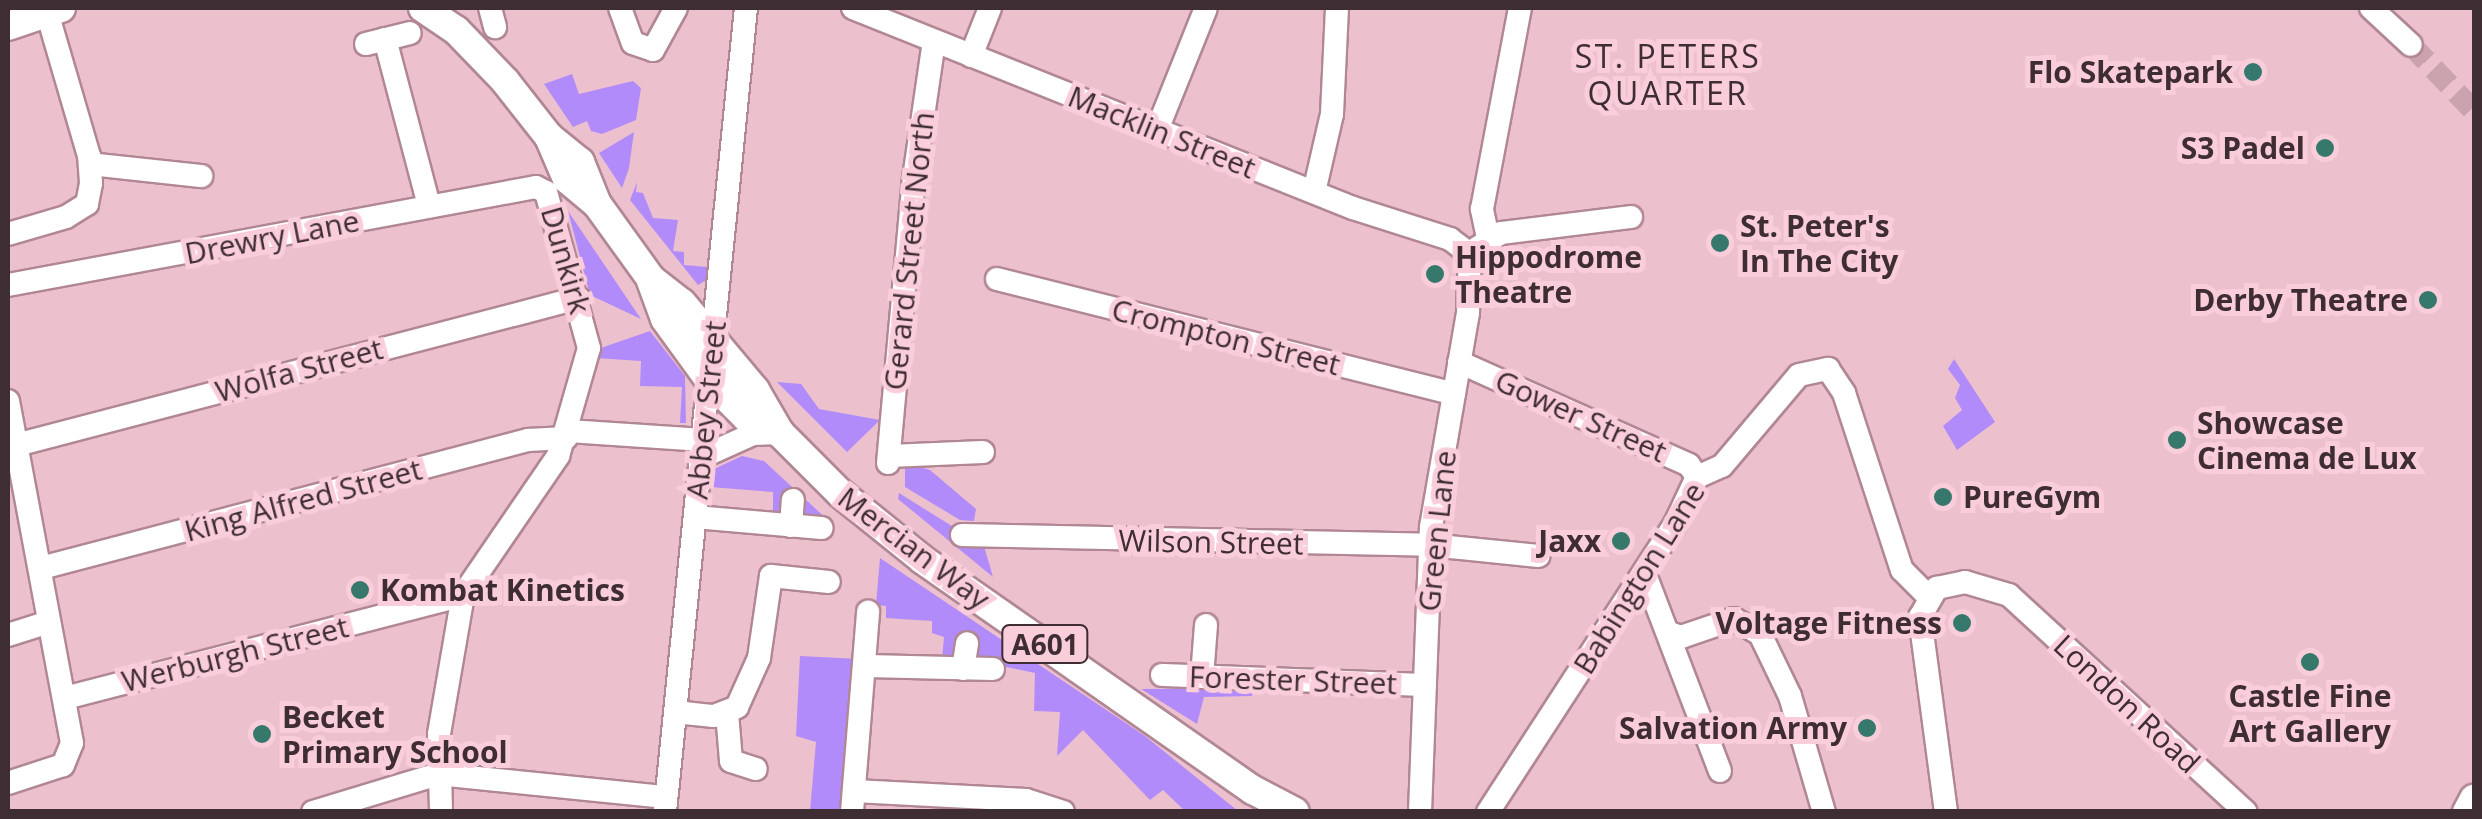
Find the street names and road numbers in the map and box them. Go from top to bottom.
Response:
street label: Macklin Street [1063,78,1261,186]
street label: Gerard Street North [876,110,942,392]
street label: Drewry Lane [182,202,362,272]
street label: Dunkirk [534,202,598,318]
street label: Crompton Street [1108,291,1344,383]
street label: Abbey Street [679,319,733,501]
street label: Wolfa Street [211,330,387,410]
street label: Gower Street [1490,362,1672,470]
street label: Green Lane [1411,449,1463,613]
street label: King Alfred Street [180,451,426,549]
street label: Babington Lane [1566,476,1712,680]
street label: Mercian Way [831,479,997,617]
street label: Wilson Street [1118,522,1304,562]
street label: Werburgh Street [118,608,352,700]
road number: A601 [1000,621,1090,667]
street label: London Road [2047,627,2207,781]
street label: Forester Street [1188,658,1398,702]

